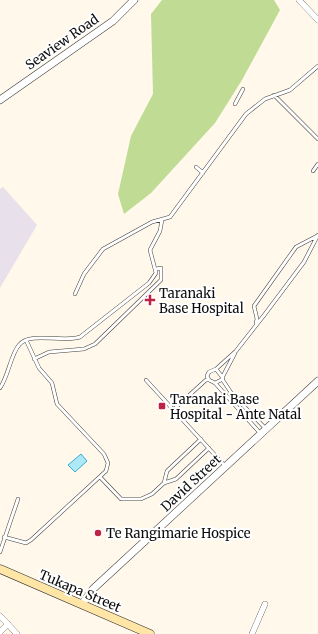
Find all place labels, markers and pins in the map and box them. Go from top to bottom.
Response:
place label: Taranaki Base Hospital [159,285,244,317]
marker: Taranaki Base Hospital [144,294,156,306]
place label: Taranaki Base Hospital - Ante Natal [170,391,301,423]
marker: Taranaki Base Hospital - Ante Natal [157,401,167,411]
place label: Te Rangimarie Hospice [106,525,251,542]
marker: Te Rangimarie Hospice [93,528,103,538]

